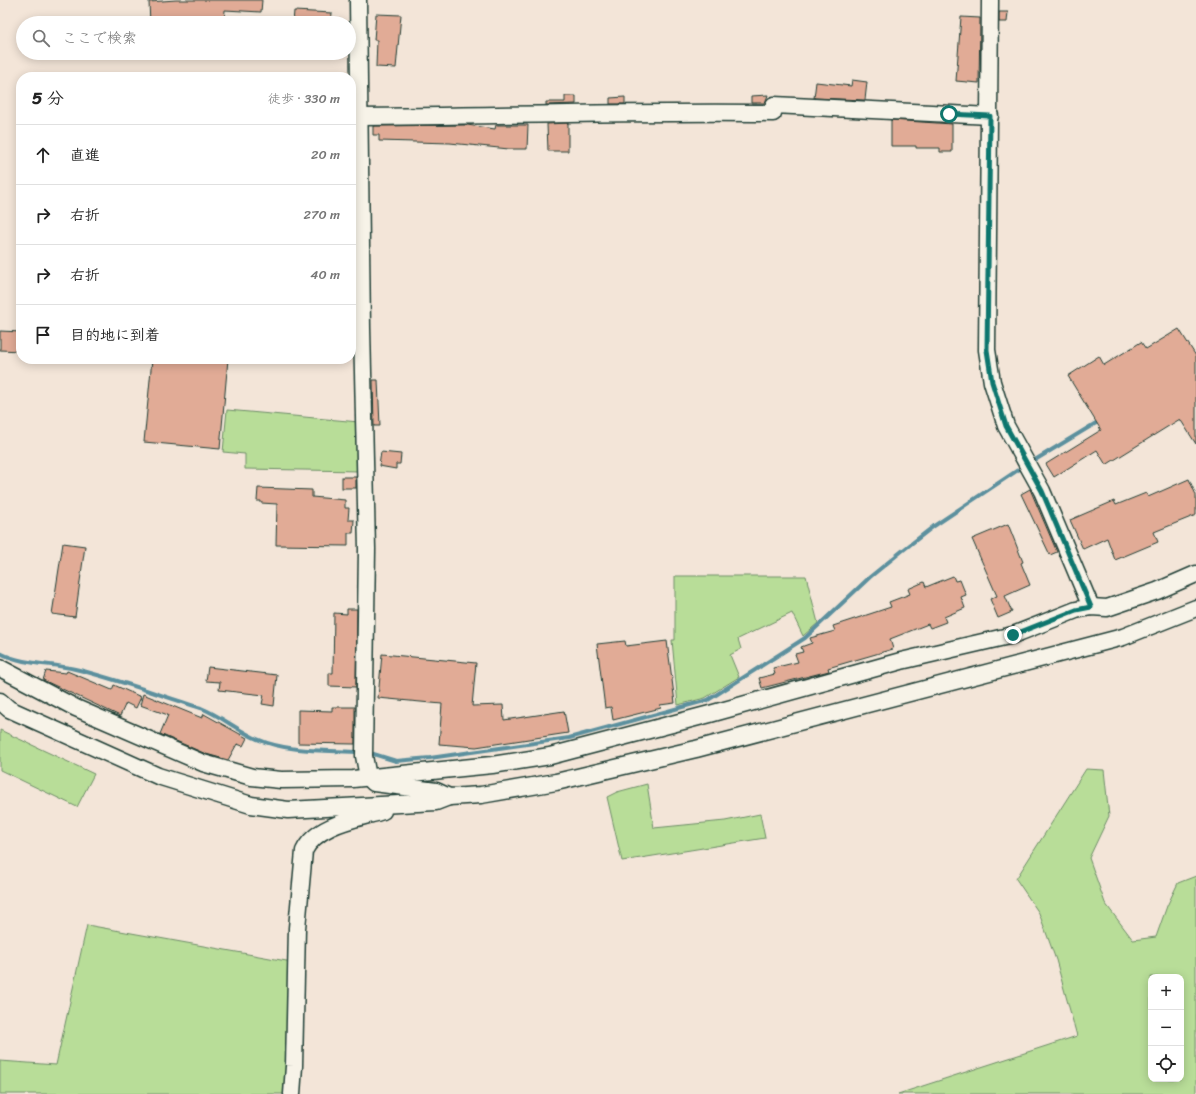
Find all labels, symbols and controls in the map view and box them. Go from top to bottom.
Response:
search box [16,16,356,60]
text: ここで検索 [62,25,137,51]
icon: search [30,27,52,49]
text: 5 分 [32,83,64,113]
text: 徒歩 · 330 m [268,87,340,110]
route start [940,105,958,123]
text: 直進 [70,142,100,168]
text: 20 m [311,143,340,166]
icon: ahead [32,144,54,166]
text: 右折 [70,202,100,228]
text: 270 m [303,203,340,226]
icon: right [32,204,54,226]
text: 右折 [70,262,100,288]
text: 40 m [310,263,340,286]
icon: right [32,264,54,286]
text: 目的地に到着 [70,322,160,348]
icon: arrive [32,324,54,346]
route end [1004,626,1022,644]
map controls [1148,974,1184,1082]
button: + [1148,974,1184,1010]
button: − [1148,1010,1184,1046]
button: locate [1148,1046,1184,1082]

